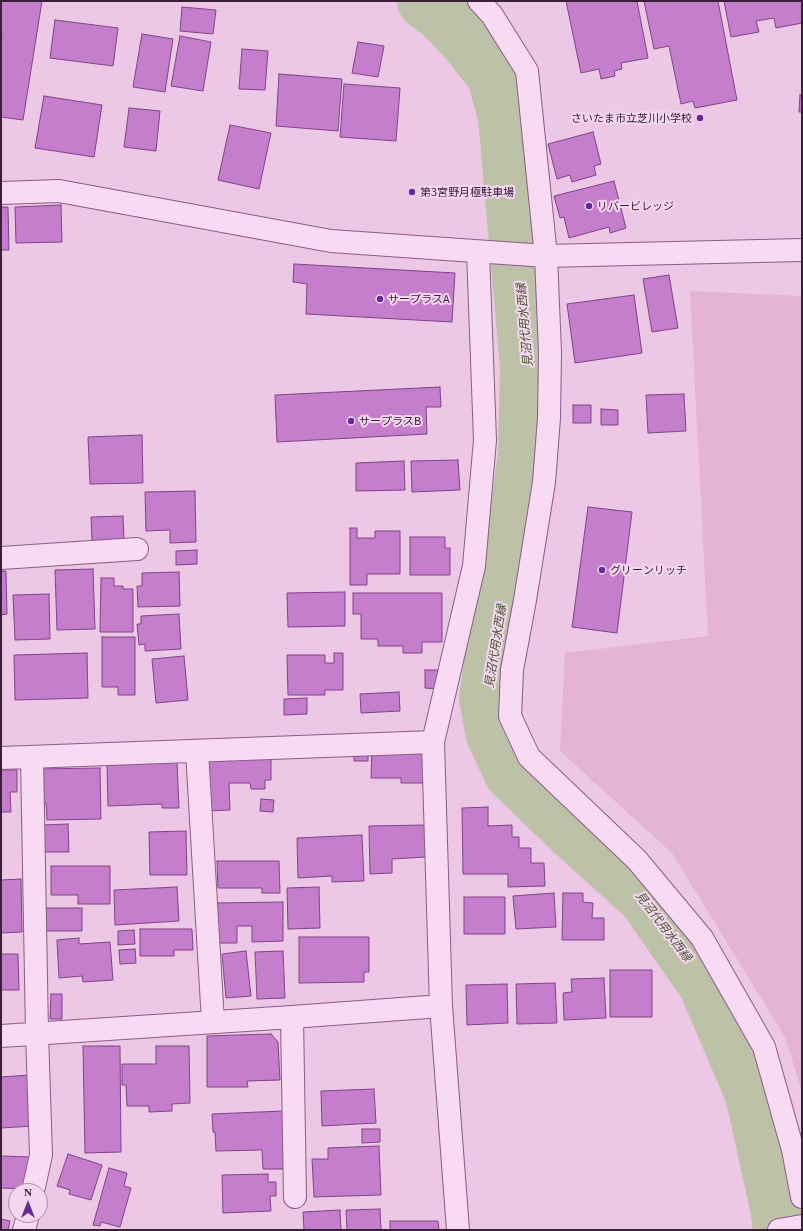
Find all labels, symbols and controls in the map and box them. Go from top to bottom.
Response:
place label: さいたま市立芝川小学校 [571,111,692,125]
marker: さいたま市立芝川小学校 [695,113,705,123]
place label: 第3宮野月極駐車場 [420,185,514,199]
marker: 第3宮野月極駐車場 [407,187,417,197]
place label: リバービレッジ [597,199,674,213]
marker: リバービレッジ [584,201,594,211]
water label: 見沼代用水西縁 [513,283,535,367]
place label: サープラスA [388,292,450,306]
marker: サープラスA [375,294,385,304]
place label: サープラスB [359,414,421,428]
marker: サープラスB [346,416,356,426]
place label: グリーンリッチ [610,563,687,577]
marker: グリーンリッチ [597,565,607,575]
water label: 見沼代用水西縁 [481,603,509,689]
water label: 見沼代用水西縁 [633,888,695,964]
north arrow [8,1183,48,1223]
text: N [24,1186,32,1198]

